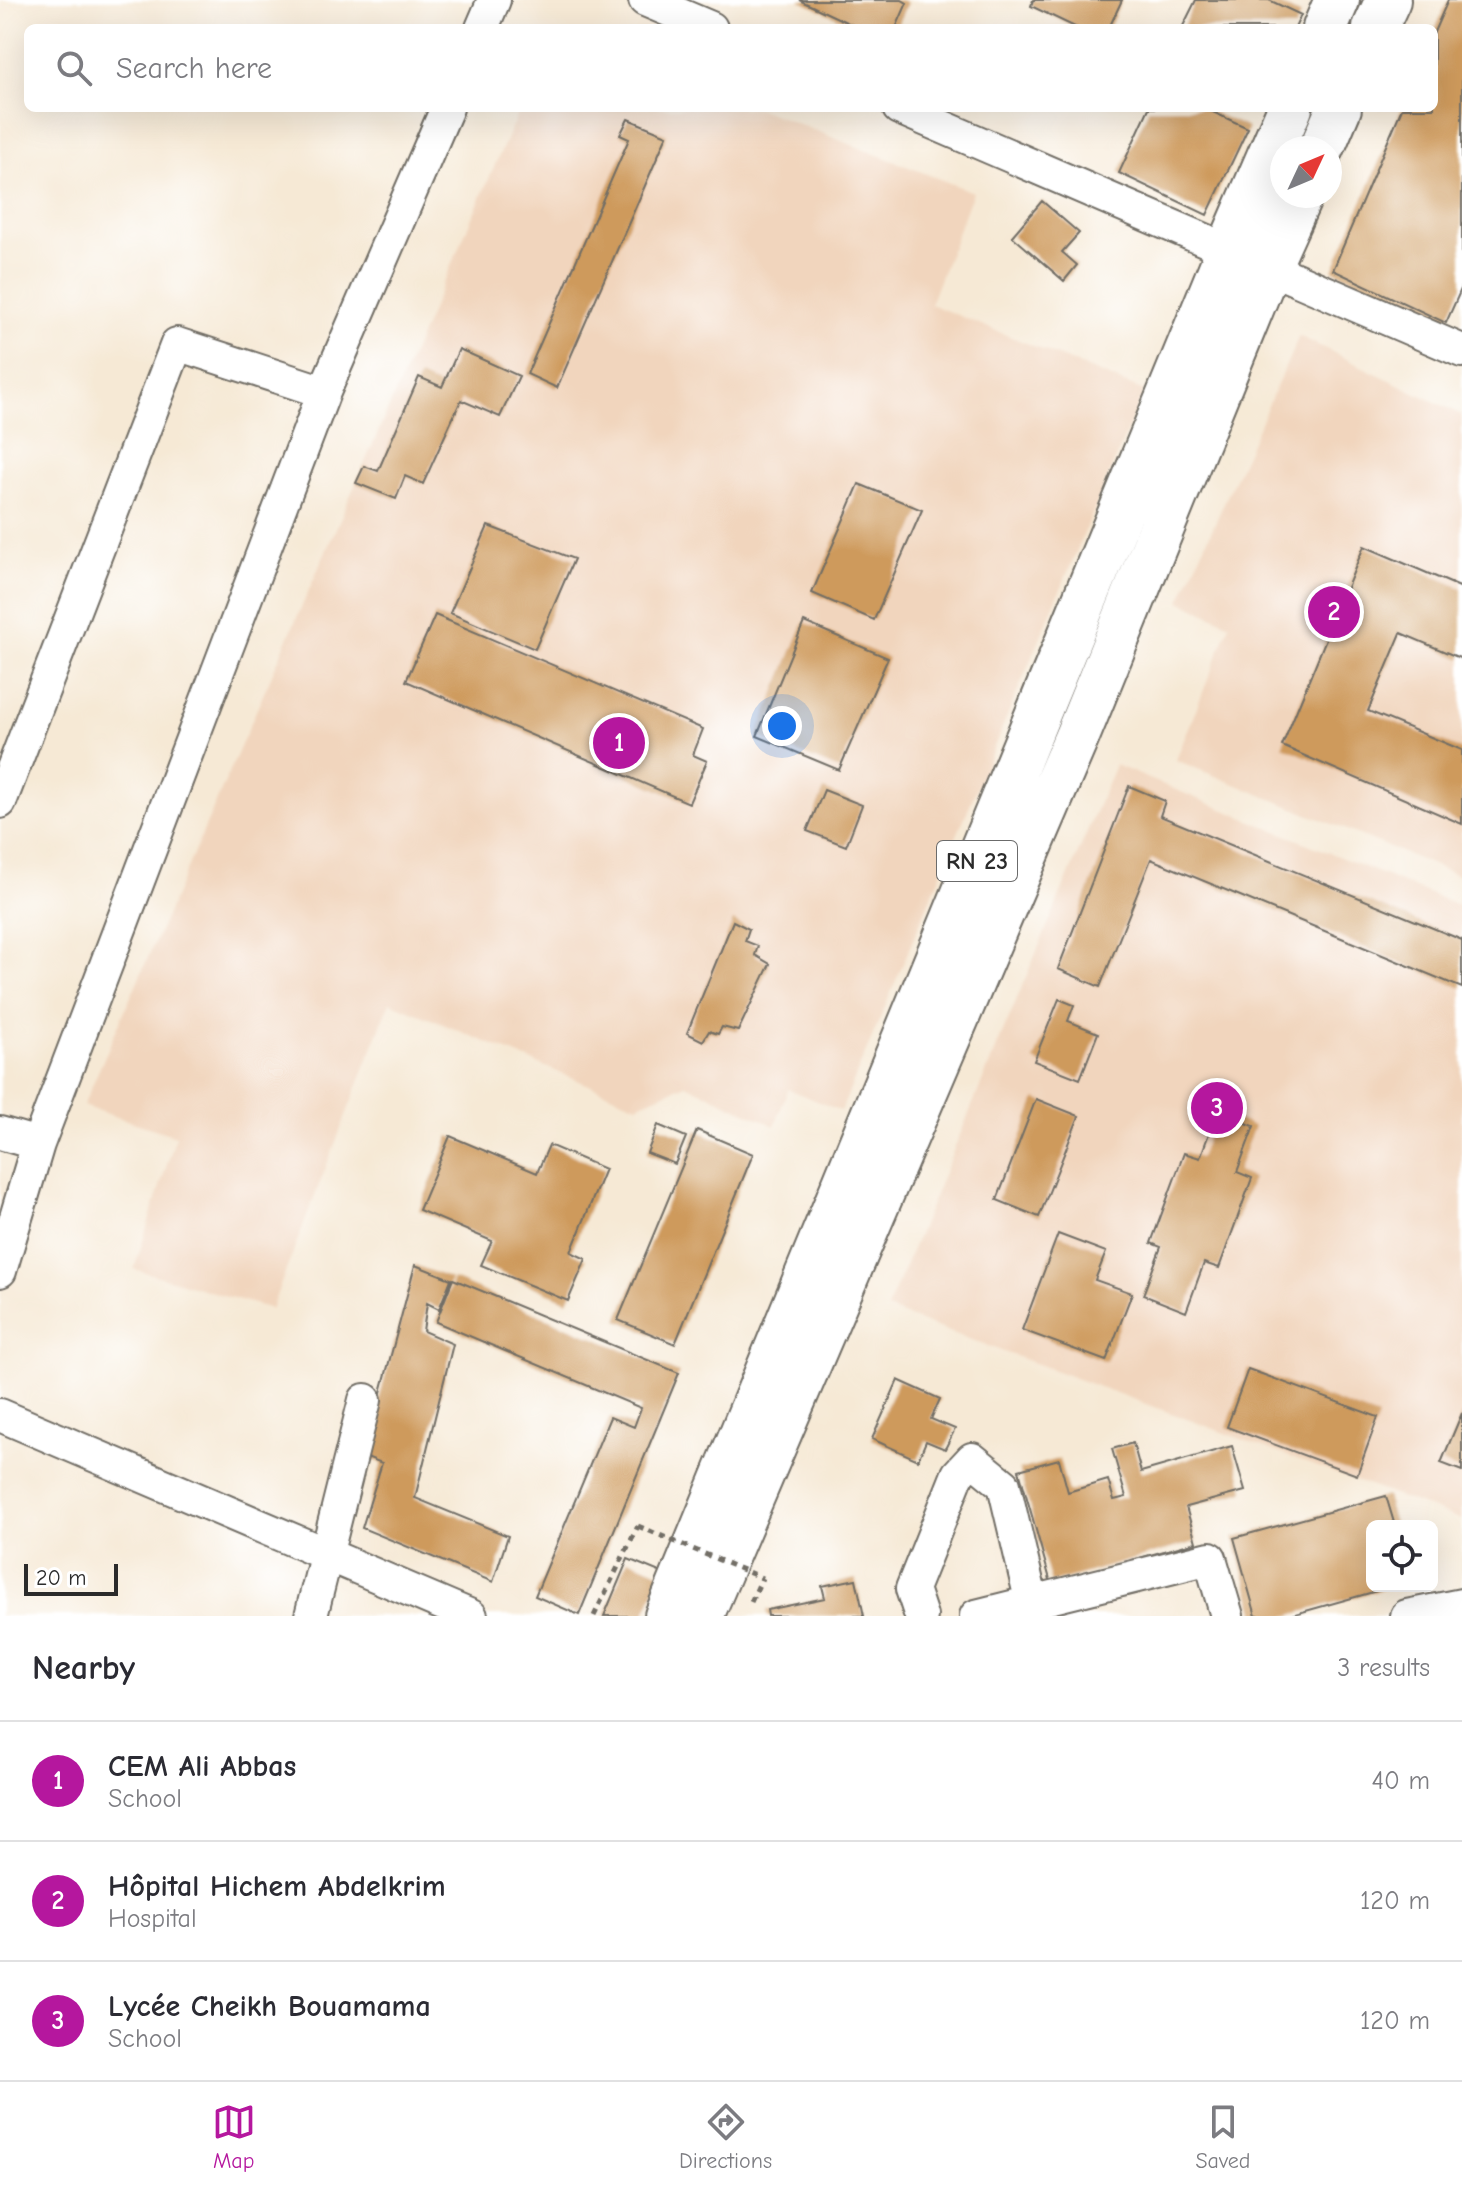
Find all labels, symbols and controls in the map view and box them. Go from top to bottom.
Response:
search box [24,24,1438,112]
icon: search [52,46,96,90]
text: Search here [116,51,272,86]
north arrow [1270,136,1342,208]
pin: 2 [1308,582,1360,642]
your location [762,706,802,746]
pin: 1 [593,713,645,773]
road number: RN 23 [937,841,1017,881]
pin: 3 [1191,1078,1243,1138]
map controls [1366,1520,1438,1592]
button: locate [1366,1520,1438,1592]
scale bar [24,1560,118,1596]
text: 20 m [36,1565,86,1591]
text: Nearby [32,1648,135,1688]
text: 3 results [1337,1653,1430,1683]
text: CEM Ali Abbas [108,1749,296,1784]
text: 1 [53,1766,63,1796]
text: 40 m [1371,1766,1430,1796]
text: School [108,1784,182,1814]
text: Hôpital Hichem Abdelkrim [108,1869,446,1904]
text: 2 [52,1886,64,1916]
text: 120 m [1360,1886,1430,1916]
text: Hospital [108,1904,197,1934]
text: Lycée Cheikh Bouamama [108,1989,431,2024]
text: 3 [52,2006,64,2036]
text: 120 m [1360,2006,1430,2036]
text: School [108,2024,182,2054]
tab: Map [212,2100,256,2174]
tab: Directions [679,2100,772,2174]
tab: Saved [1195,2100,1250,2174]

